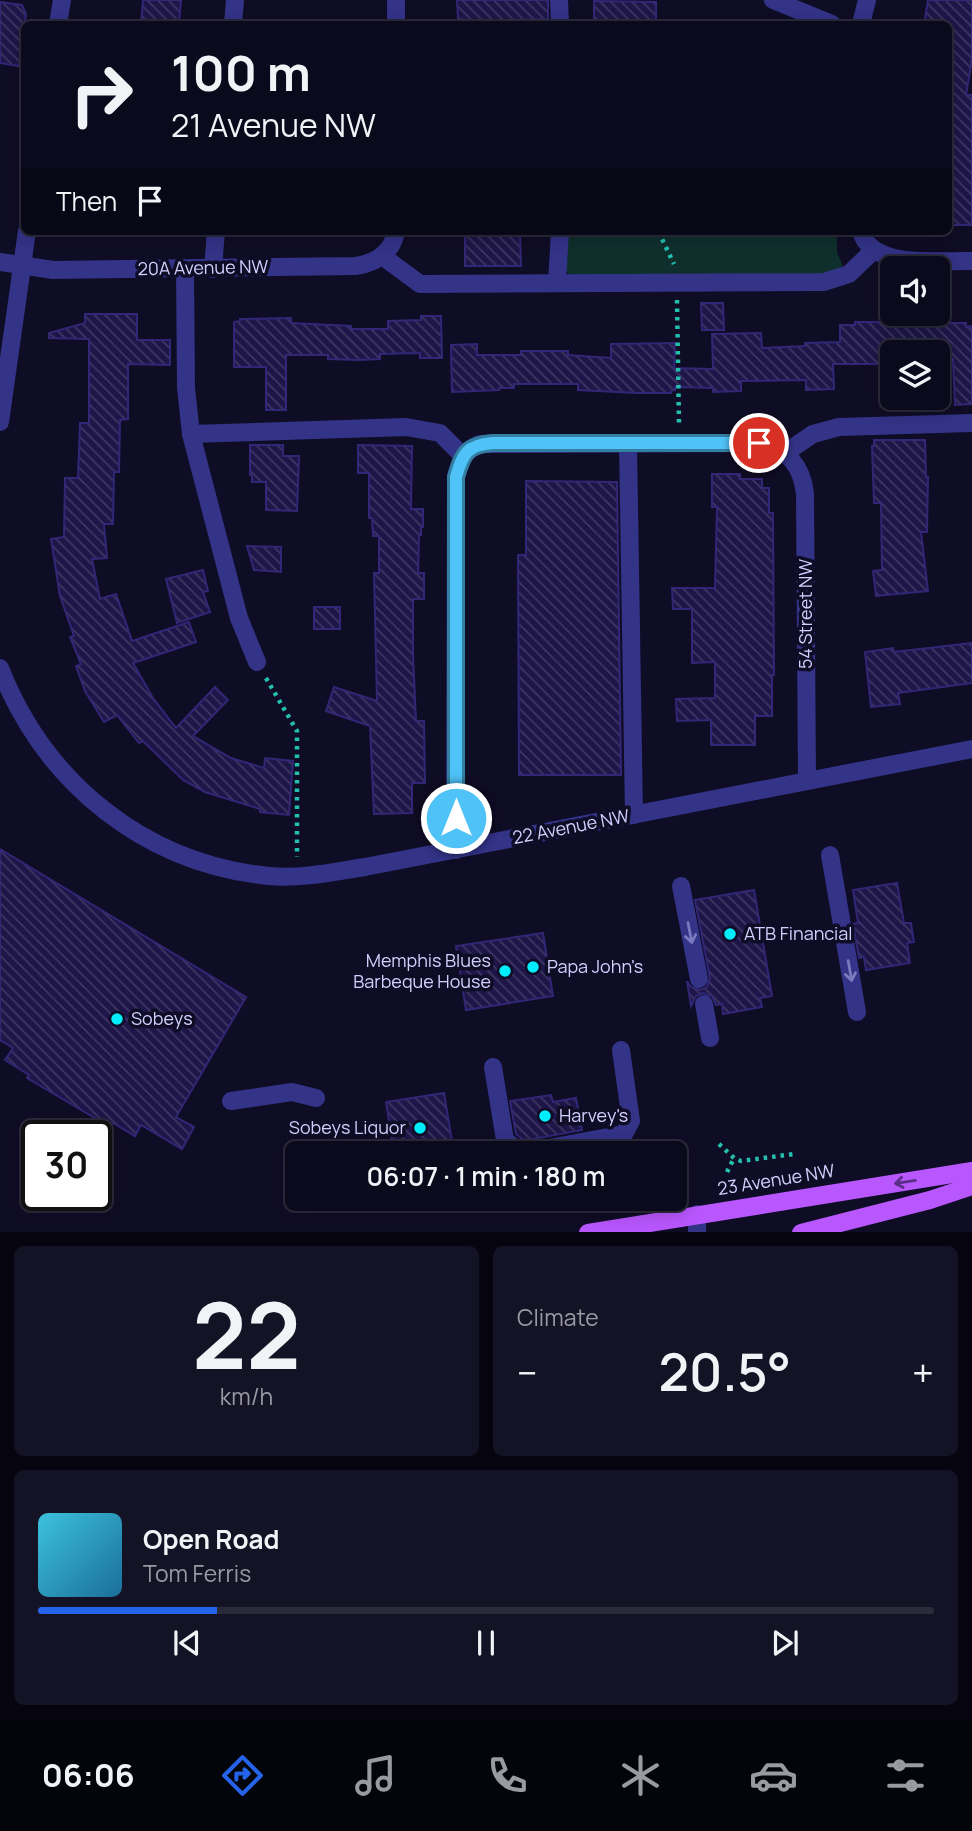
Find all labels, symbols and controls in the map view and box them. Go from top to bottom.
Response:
text: 100 m [171,39,311,106]
icon: right [56,49,147,140]
text: 21 Avenue NW [171,103,376,147]
icon: arrive [131,182,169,220]
text: Then [56,183,117,219]
street label: 20A Avenue NW [137,254,269,280]
map controls [880,256,950,410]
button: sound [880,256,950,326]
button: layers [880,340,950,410]
pin [729,413,789,473]
icon: arrive [740,424,778,462]
street label: 54 Street NW [793,559,817,669]
position arrow [419,781,493,855]
street label: 22 Avenue NW [510,803,631,849]
one-way arrow [684,921,697,943]
place label: ATB Financial [744,921,852,945]
marker: ATB Financial [722,926,738,942]
place label: Memphis Blues Barbeque House [353,948,491,993]
place label: Papa John's [547,954,643,978]
marker: Papa John's [525,959,541,975]
one-way arrow [844,959,857,982]
marker: Memphis Blues Barbeque House [497,963,513,979]
place label: Sobeys [131,1006,193,1030]
marker: Sobeys [109,1011,125,1027]
place label: Harvey's [559,1103,628,1127]
marker: Harvey's [537,1108,553,1124]
place label: Sobeys Liquor [289,1115,407,1139]
speed limit sign: 30 [21,1120,112,1211]
marker: Sobeys Liquor [412,1120,428,1136]
text: 06:07 · 1 min · 180 m [366,1158,606,1194]
street label: 23 Avenue NW [716,1158,836,1200]
one-way arrow [894,1175,916,1188]
text: 22 [192,1272,301,1396]
text: Climate [517,1301,599,1333]
text: 20.5° [659,1336,791,1407]
text: − [517,1346,538,1398]
text: + [912,1346,934,1398]
text: km/h [220,1380,273,1412]
text: Open Road [143,1521,279,1557]
text: Tom Ferris [143,1557,251,1589]
icon: previous [168,1624,206,1662]
icon: pause [467,1624,505,1662]
icon: next [766,1624,804,1662]
icon: directions [218,1751,267,1800]
icon: music [351,1751,400,1800]
icon: phone [483,1751,532,1800]
icon: climate [616,1751,665,1800]
icon: car [749,1751,798,1800]
icon: filters [881,1751,930,1800]
text: 06:06 [42,1753,135,1797]

